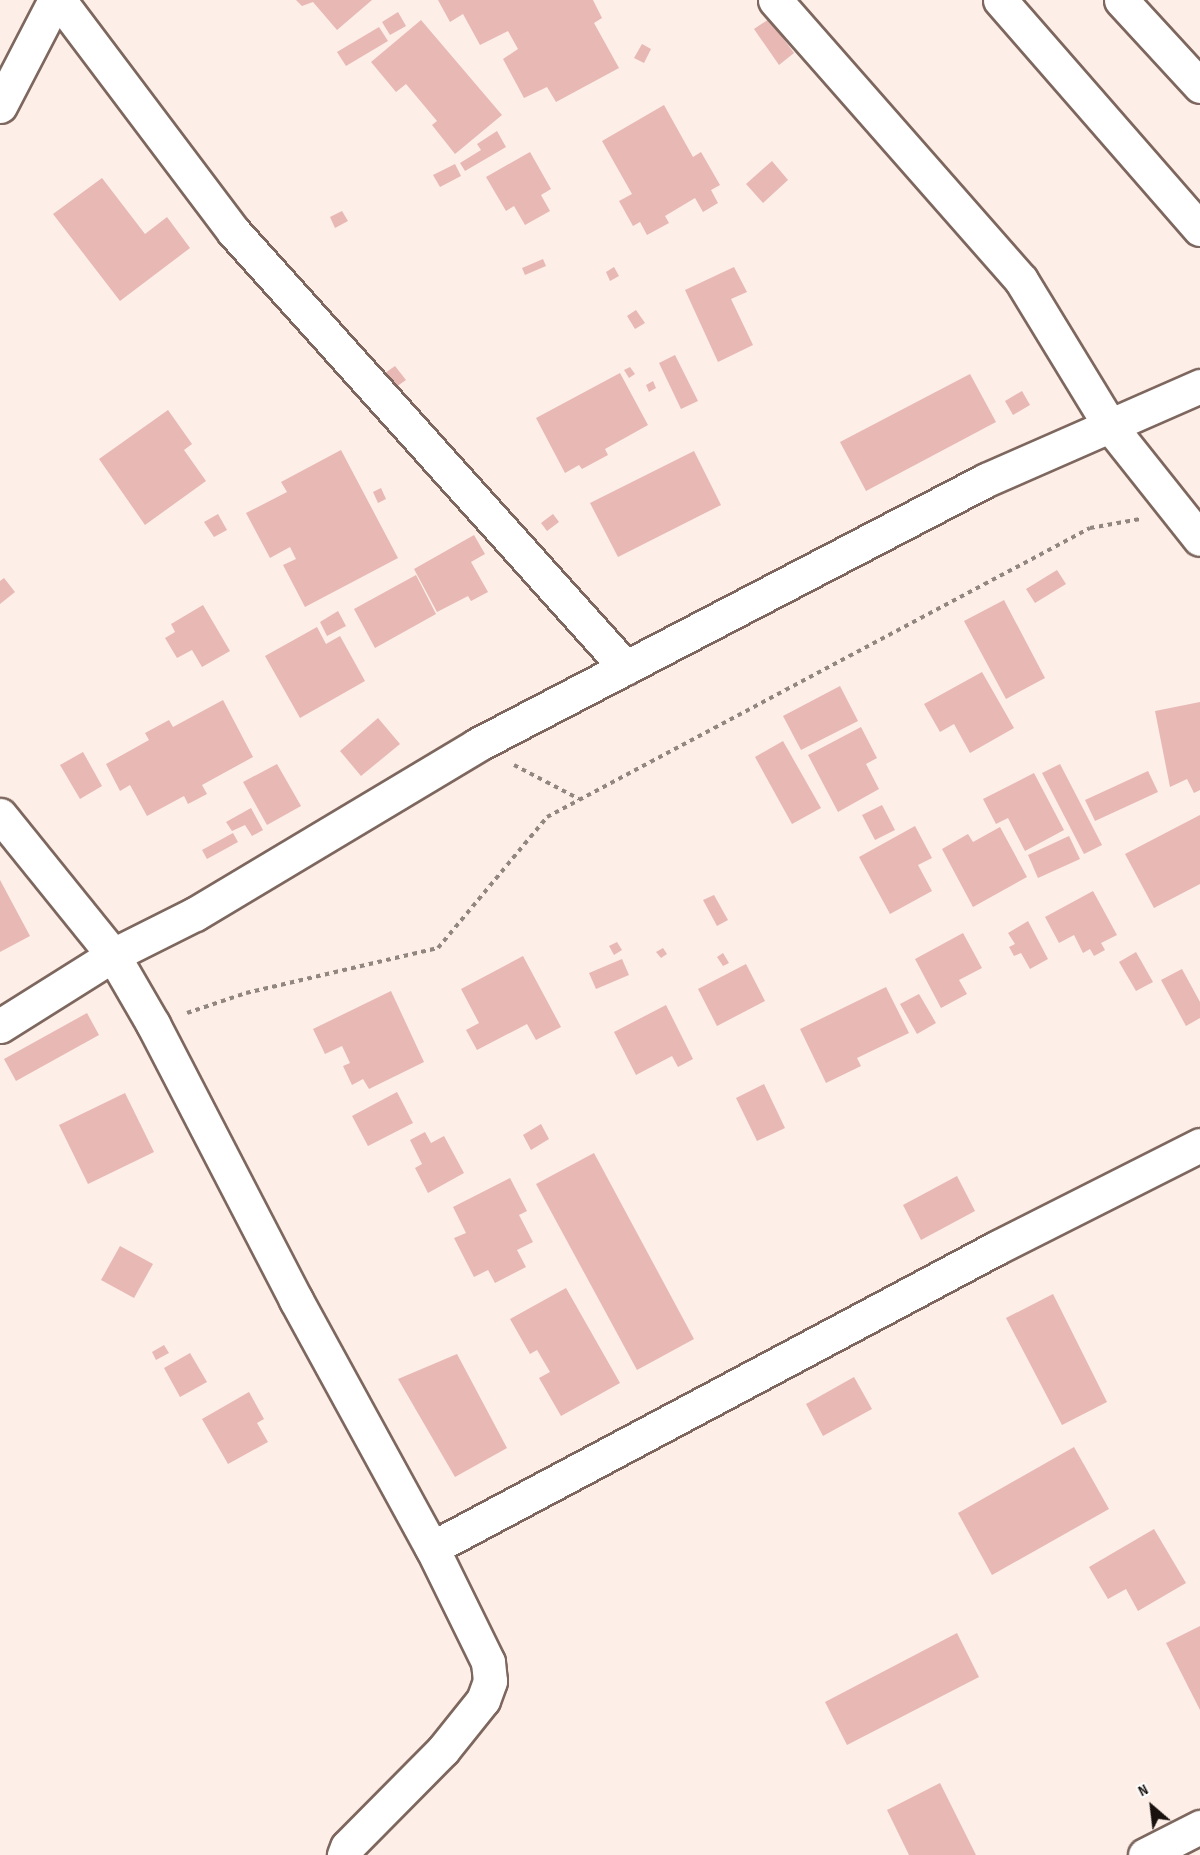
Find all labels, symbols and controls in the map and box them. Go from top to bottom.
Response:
north arrow [1122,1777,1182,1837]
text: N [1135,1780,1152,1801]

